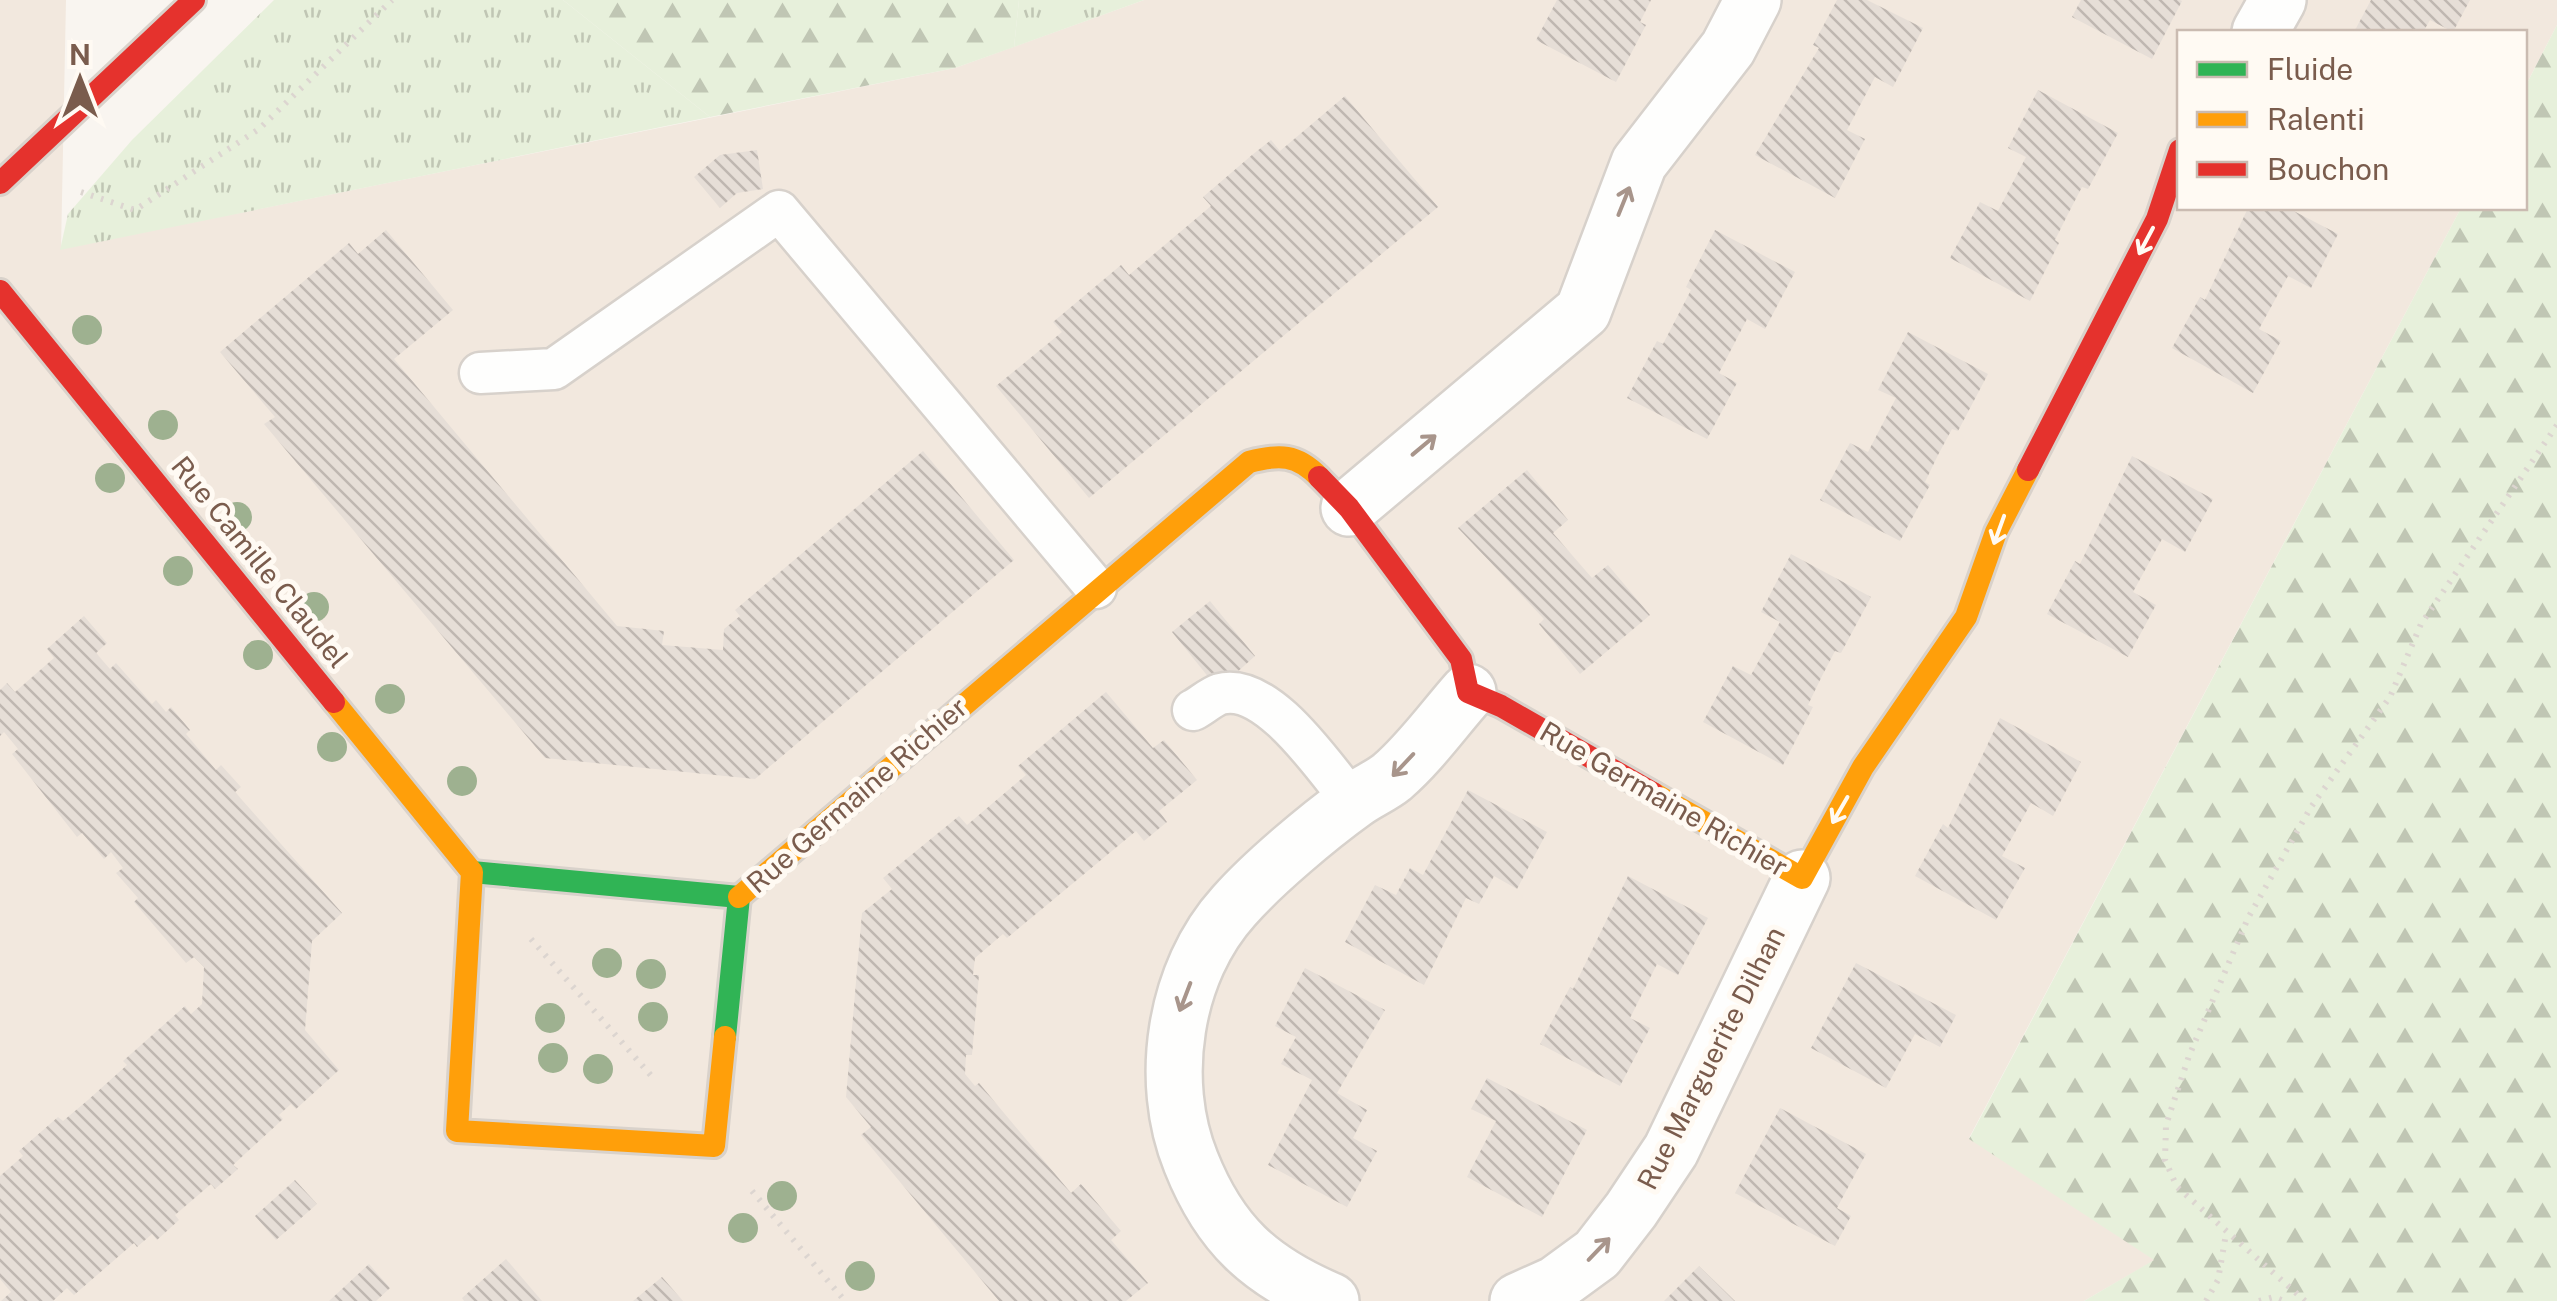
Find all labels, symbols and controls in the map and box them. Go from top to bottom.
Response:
north arrow [30,30,130,130]
legend [2177,30,2527,210]
text: N [69,38,91,71]
text: Fluide [2267,51,2353,87]
text: Ralenti [2267,101,2365,137]
text: Bouchon [2267,151,2389,187]
one-way arrow [1616,187,1634,217]
one-way arrow [2135,225,2155,255]
one-way arrow [1411,434,1436,457]
street label: Rue Camille Claudel [165,449,356,674]
one-way arrow [1988,514,2006,546]
street label: Rue Germaine Richier [740,690,973,899]
street label: Rue Germaine Richier [1534,714,1794,883]
one-way arrow [1391,752,1415,776]
one-way arrow [1830,795,1850,824]
street label: Rue Marguerite Dilhan [1630,921,1791,1195]
one-way arrow [1175,981,1193,1012]
one-way arrow [1586,1237,1610,1261]

